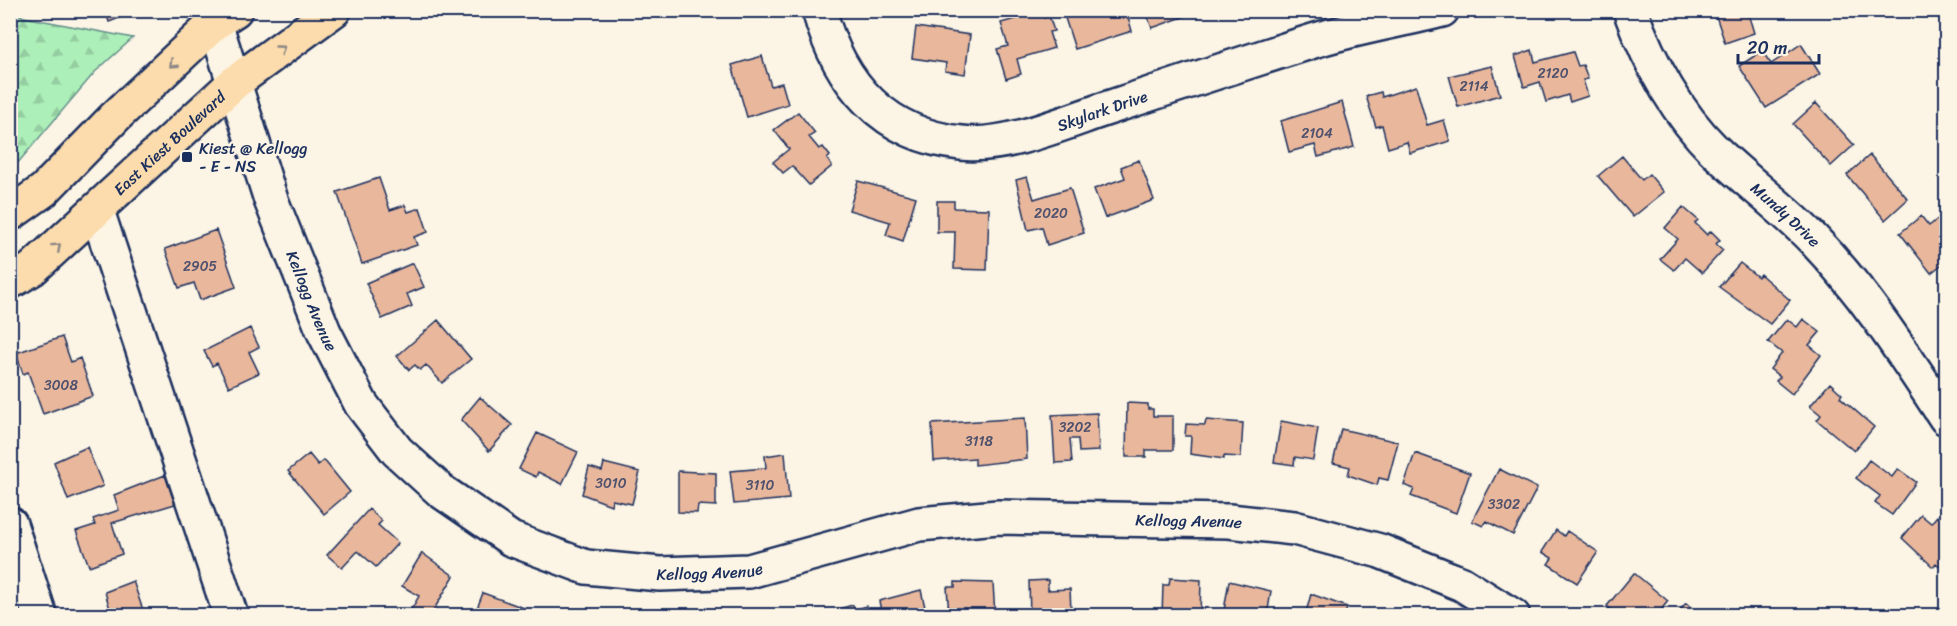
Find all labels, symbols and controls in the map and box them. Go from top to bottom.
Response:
scale bar [1738,27,1819,65]
text: 20 m [1747,32,1787,64]
one-way arrow [275,45,286,56]
one-way arrow [169,57,179,68]
house number: 2120 [1537,61,1569,86]
house number: 2114 [1460,74,1489,99]
street label: Skylark Drive [1053,81,1151,139]
street label: East Kiest Boulevard [106,82,233,202]
house number: 2104 [1301,121,1333,146]
place label: Kiest @ Kellogg - E - NS [199,134,308,181]
marker: Kiest @ Kellogg - E - NS [180,150,194,164]
street label: Mundy Drive [1744,174,1828,254]
house number: 2020 [1034,201,1068,226]
one-way arrow [50,243,61,254]
street label: Kellogg Avenue [278,246,346,356]
house number: 2905 [183,254,217,279]
house number: 3008 [44,373,78,398]
house number: 3202 [1059,415,1091,440]
house number: 3118 [965,429,994,454]
house number: 3010 [595,471,627,496]
house number: 3110 [746,473,774,498]
house number: 3302 [1488,492,1520,517]
street label: Kellogg Avenue [1135,505,1244,537]
street label: Kellogg Avenue [656,553,766,589]

